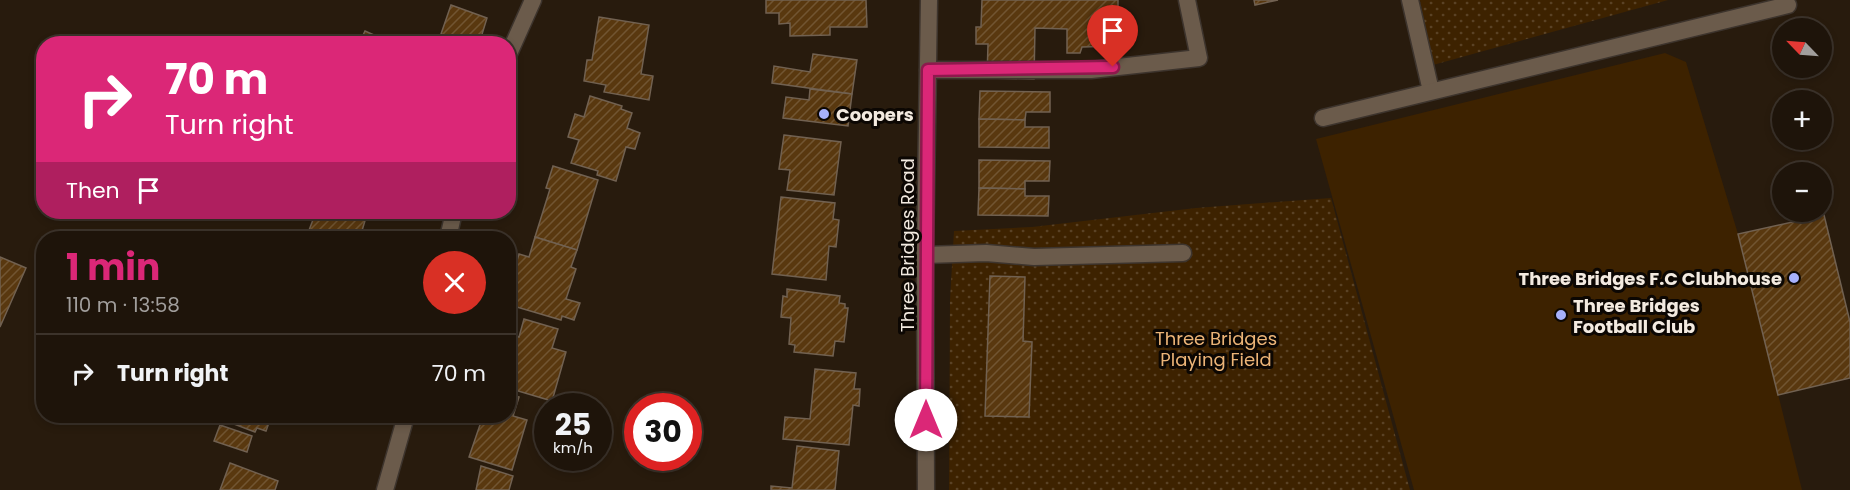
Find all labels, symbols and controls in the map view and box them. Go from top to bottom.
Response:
pin [1087,5,1138,67]
icon: arrive [1096,14,1129,47]
north arrow [1772,18,1832,78]
map controls [1772,18,1832,222]
text: 70 m [165,50,268,109]
icon: right [66,60,144,138]
button: + [1772,90,1832,150]
place label: Coopers [836,102,914,127]
text: Turn right [165,106,294,143]
marker: Coopers [817,107,831,121]
street label: Three Bridges Road [895,158,920,332]
button: − [1772,162,1832,222]
icon: arrive [132,174,165,207]
text: Then [66,175,120,206]
text: 1 min [66,242,160,293]
button: close [423,251,486,314]
place label: Three Bridges F.C Clubhouse [1519,266,1782,291]
marker: Three Bridges F.C Clubhouse [1787,271,1801,285]
text: 110 m · 13:58 [66,291,180,319]
place label: Three Bridges Football Club [1573,293,1700,339]
marker: Three Bridges Football Club [1554,308,1568,322]
park label: Three Bridges Playing Field [1155,326,1277,372]
icon: right [66,357,99,390]
text: Turn right [117,358,228,389]
text: 70 m [432,358,486,389]
position arrow [894,388,958,452]
speed limit sign: 30 [624,393,702,471]
text: 25 [555,403,591,446]
text: km/h [553,437,593,458]

